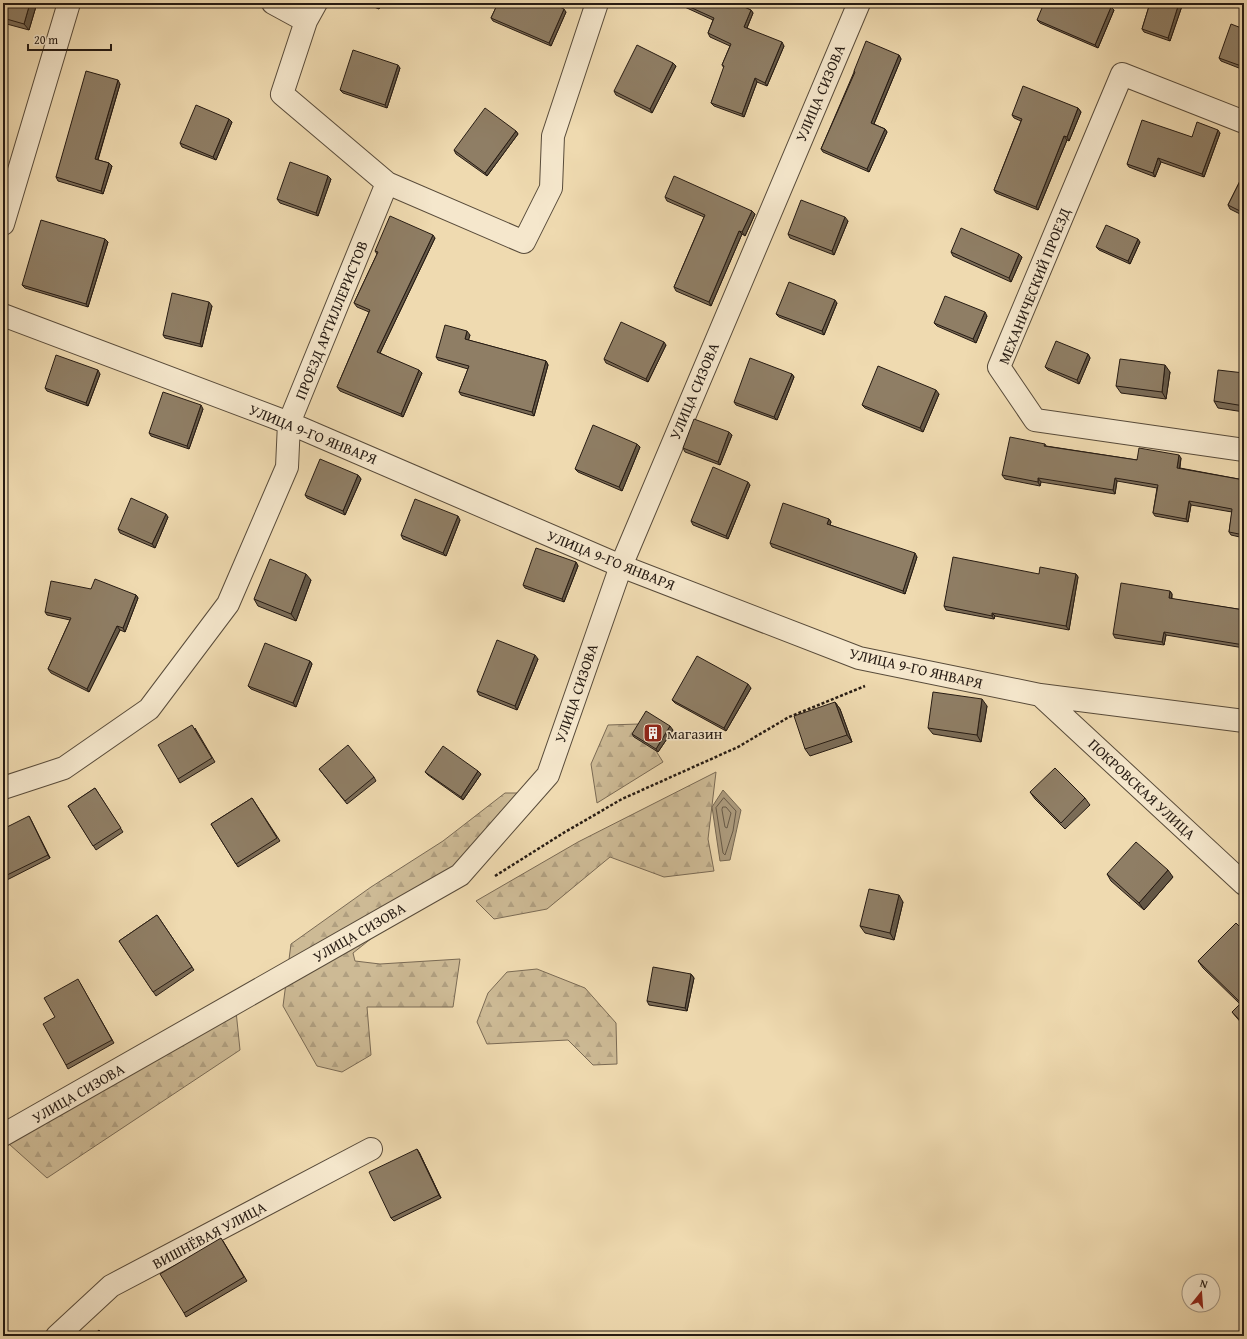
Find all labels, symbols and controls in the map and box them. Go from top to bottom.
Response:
scale bar [28,26,111,52]
text: 20 m [34,31,58,48]
street label: УЛИЦА СИЗОВА [790,41,850,145]
street label: МЕХАНИЧЕСКИЙ ПРОЕЗД [993,204,1075,367]
street label: ПРОЕЗД АРТИЛЛЕРИСТОВ [289,237,373,403]
street label: УЛИЦА СИЗОВА [664,339,724,443]
street label: УЛИЦА 9-ГО ЯНВАРЯ [246,399,380,469]
street label: УЛИЦА 9-ГО ЯНВАРЯ [544,525,678,595]
street label: УЛИЦА СИЗОВА [549,641,603,745]
street label: УЛИЦА 9-ГО ЯНВАРЯ [847,642,985,694]
building icon: магазин [642,722,664,744]
place label: магазин [667,723,723,744]
street label: ПОКРОВСКАЯ УЛИЦА [1084,734,1200,844]
street label: УЛИЦА СИЗОВА [309,897,409,967]
street label: УЛИЦА СИЗОВА [28,1058,128,1128]
street label: ВИШНЁВАЯ УЛИЦА [148,1196,270,1274]
north arrow [1181,1273,1221,1313]
text: N [1198,1275,1210,1292]

